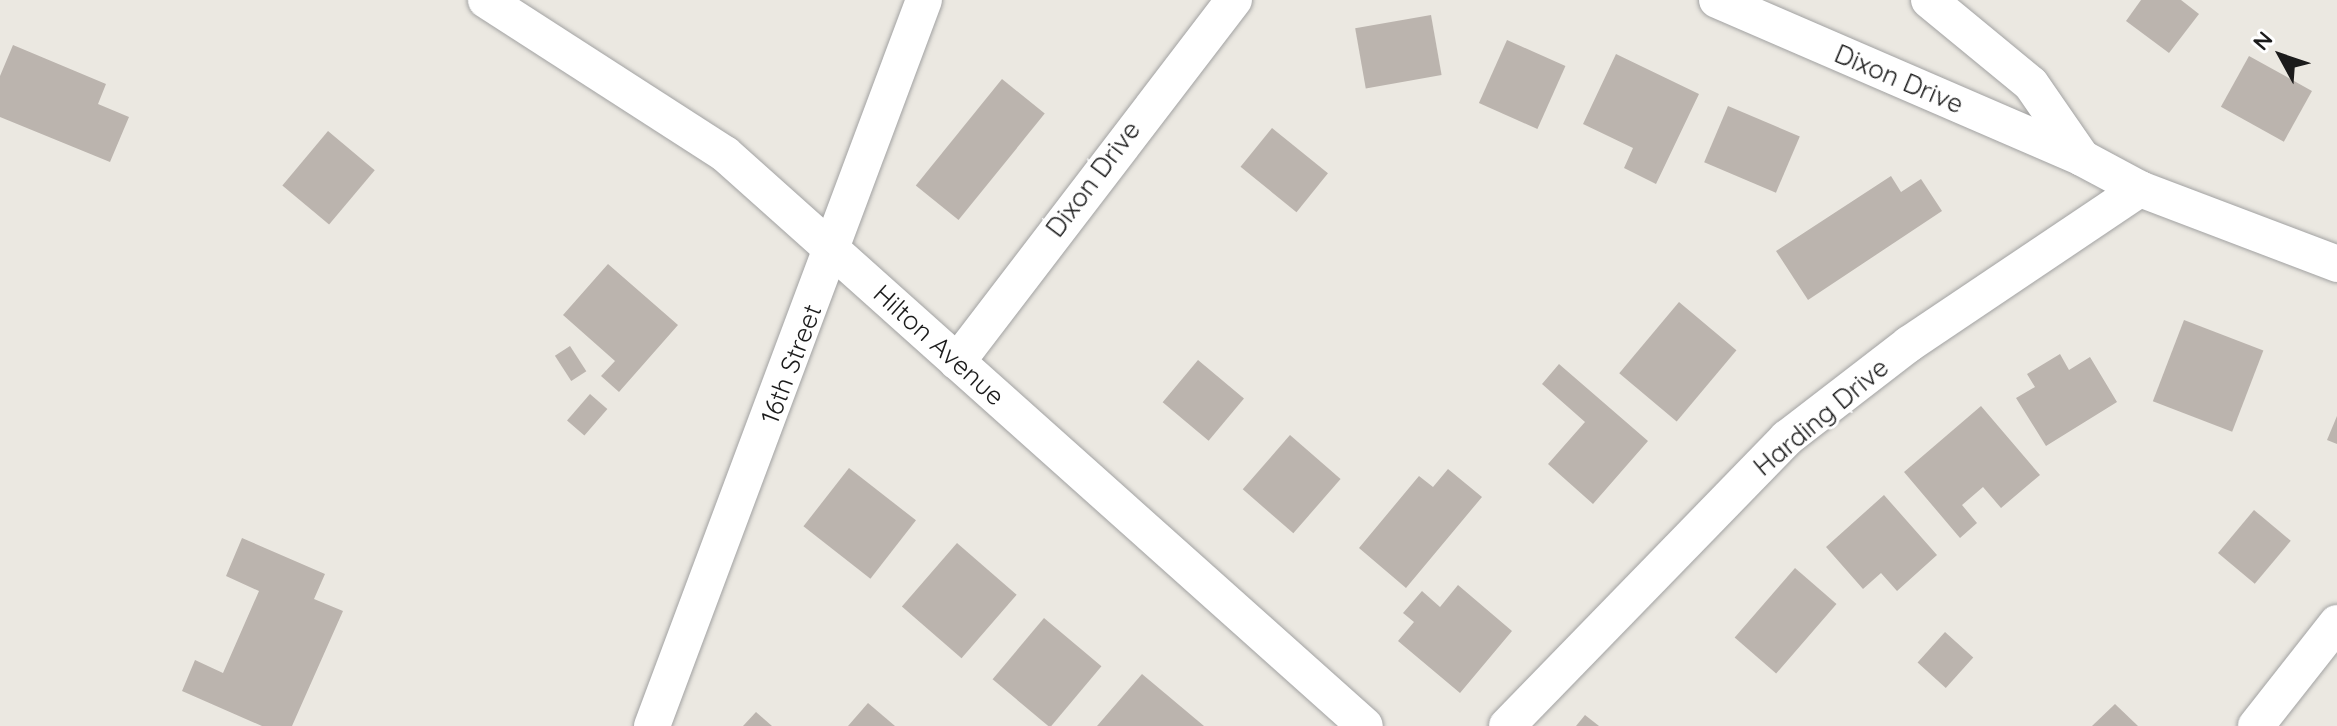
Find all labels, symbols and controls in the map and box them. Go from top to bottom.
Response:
north arrow [2241,16,2321,96]
text: N [2247,25,2279,56]
street label: Dixon Drive [1830,38,1968,120]
street label: Dixon Drive [1039,115,1147,243]
street label: Hilton Avenue [867,278,1011,412]
street label: 16th Street [754,300,828,428]
street label: Harding Drive [1747,352,1895,482]

